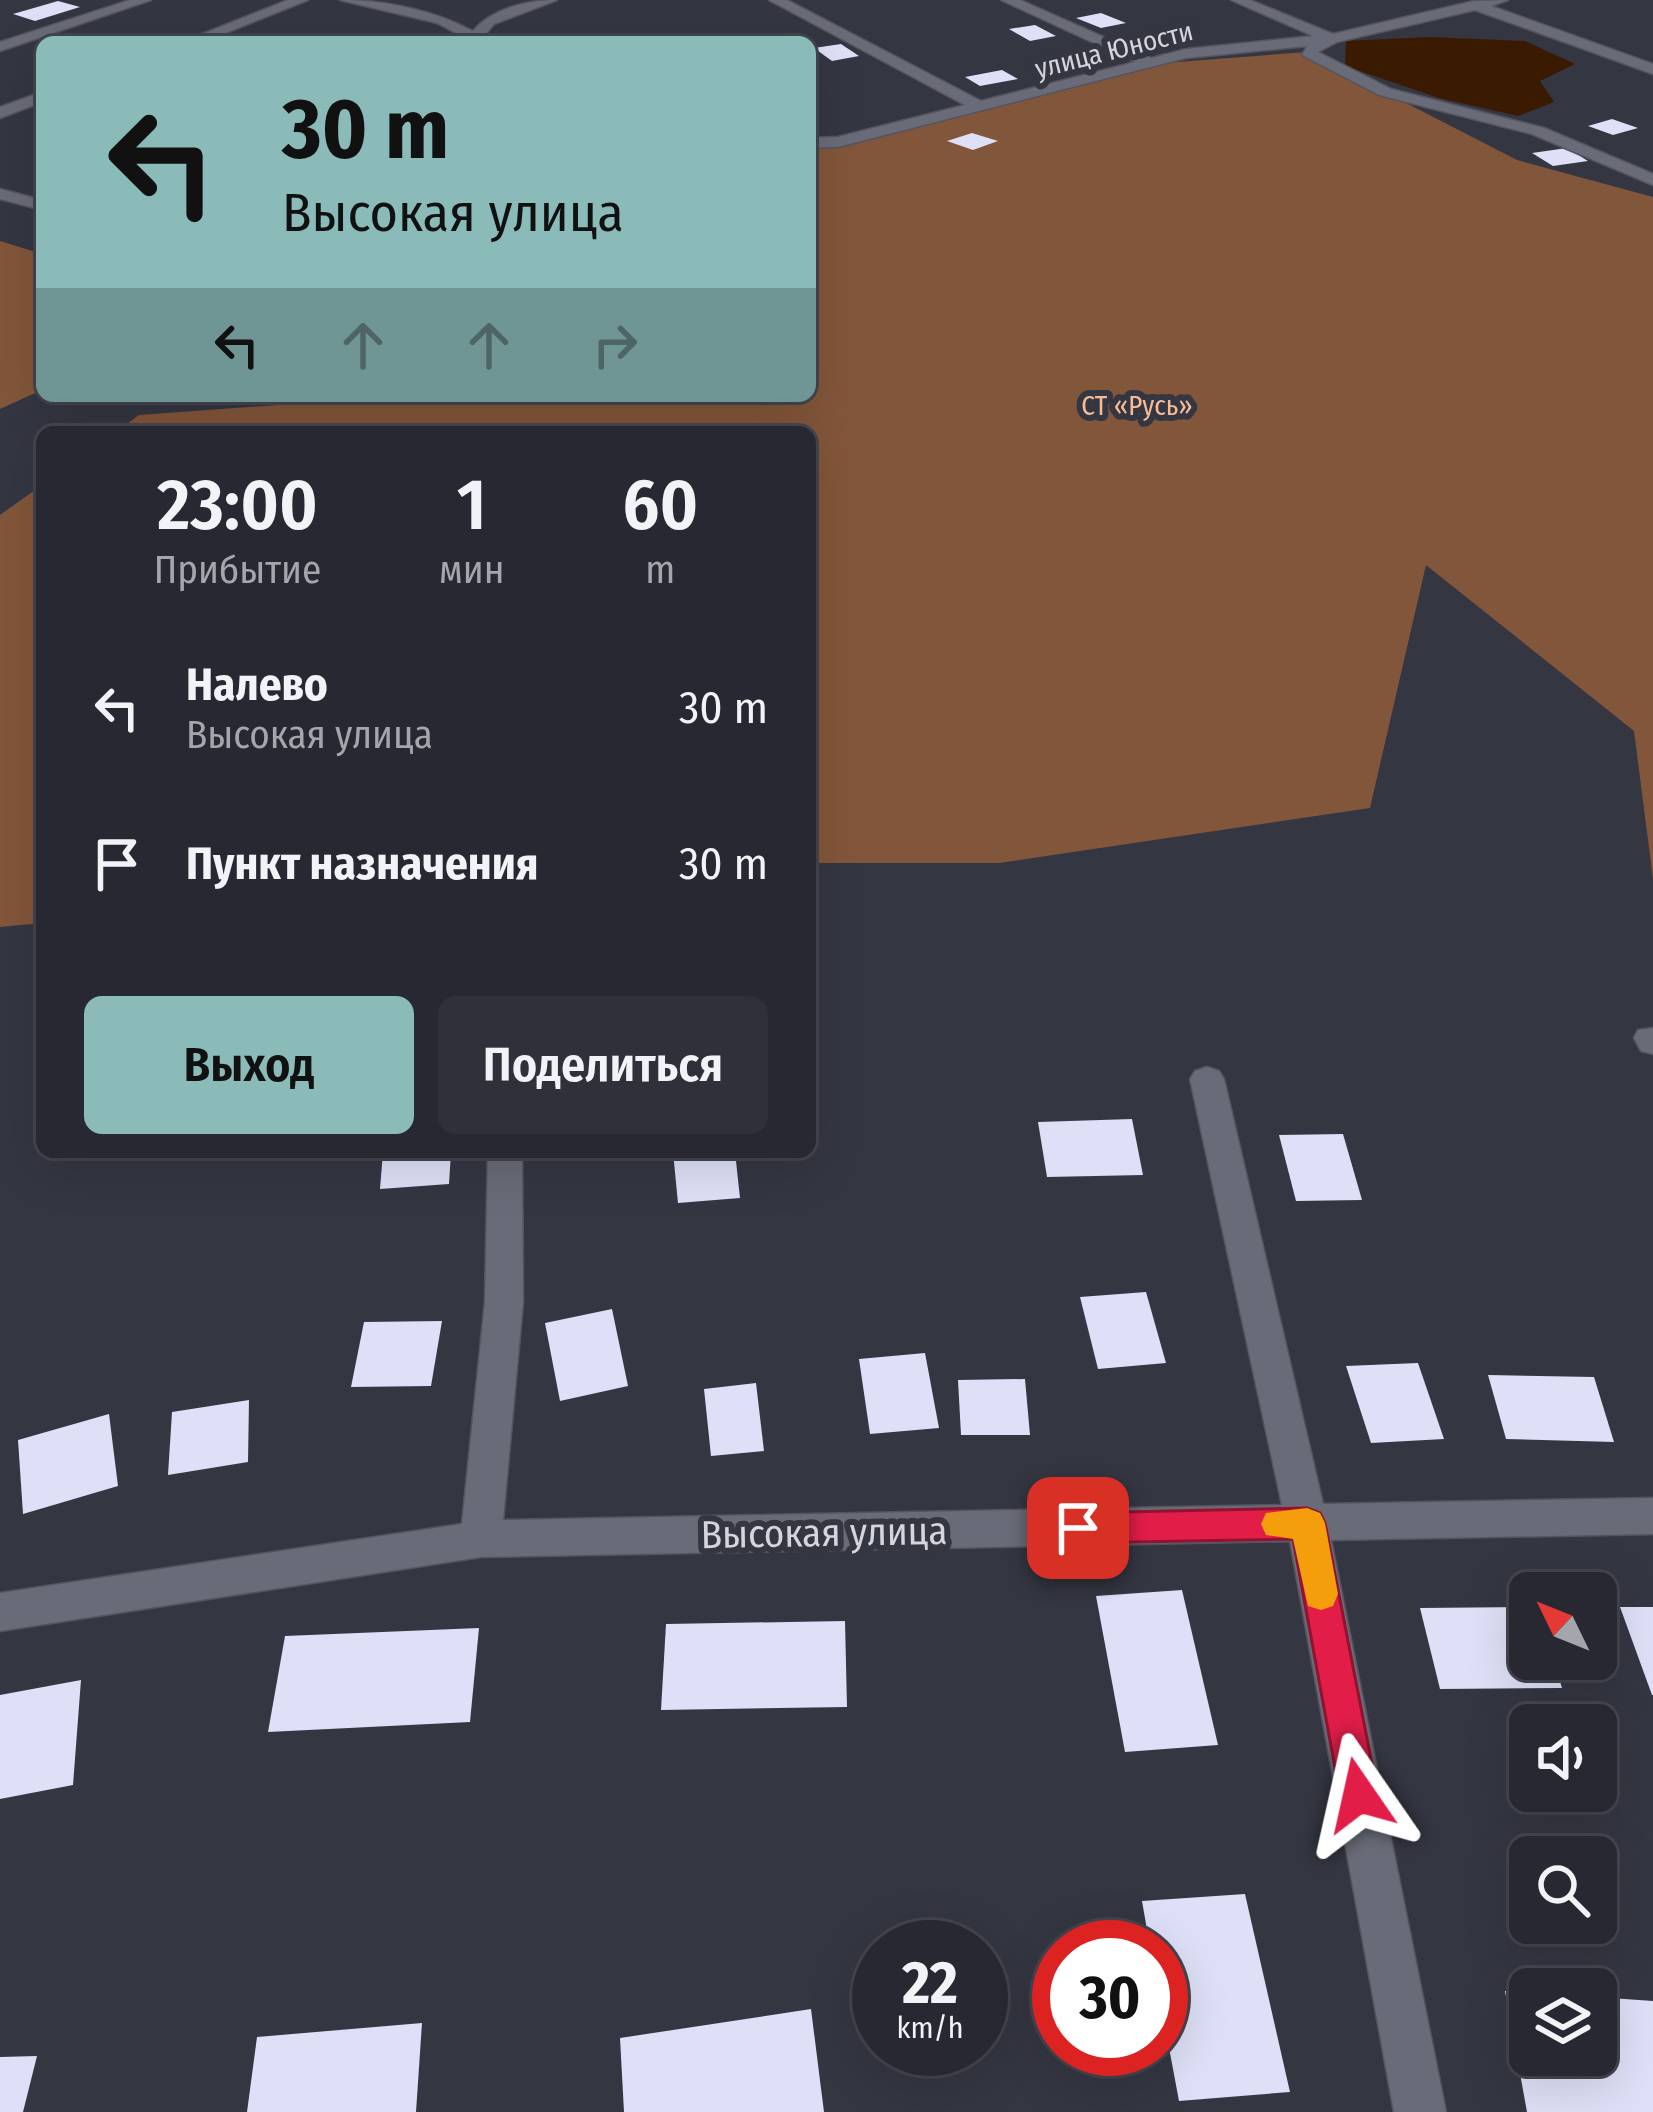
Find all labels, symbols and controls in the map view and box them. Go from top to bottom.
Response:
street label: улица Юности [1032,15,1196,85]
text: 30 m [282,79,449,180]
icon: left [84,84,240,240]
text: Высокая улица [282,181,624,245]
icon: left [204,312,270,378]
icon: ahead [330,312,396,378]
icon: ahead [456,312,522,378]
icon: right [582,312,648,378]
park label: СТ «Русь» [1081,390,1193,422]
text: 23:00 [157,462,318,548]
text: 1 [457,462,487,548]
text: 60 [622,462,698,548]
text: Прибытие [154,547,321,593]
text: мин [439,547,504,593]
text: m [645,547,675,593]
text: Налево [186,658,328,712]
icon: left [84,675,150,741]
text: 30 m [679,681,768,735]
text: Высокая улица [186,712,433,758]
icon: arrive [84,831,150,897]
text: Пункт назначения [186,837,539,891]
text: 30 m [679,837,768,891]
button: Выход [84,996,414,1134]
button: Поделиться [438,996,768,1134]
pin [1027,1477,1129,1579]
icon: arrive [1045,1495,1111,1561]
street label: Высокая улица [700,1508,948,1558]
north arrow [1509,1572,1617,1680]
map controls [1509,1572,1617,2076]
button: sound [1509,1704,1617,1812]
position arrow [1296,1732,1422,1858]
button: search [1509,1836,1617,1944]
speed limit sign: 30 [1032,1920,1188,2076]
text: 22 [902,1947,958,2019]
button: layers [1509,1968,1617,2076]
text: km/h [897,2010,963,2046]

